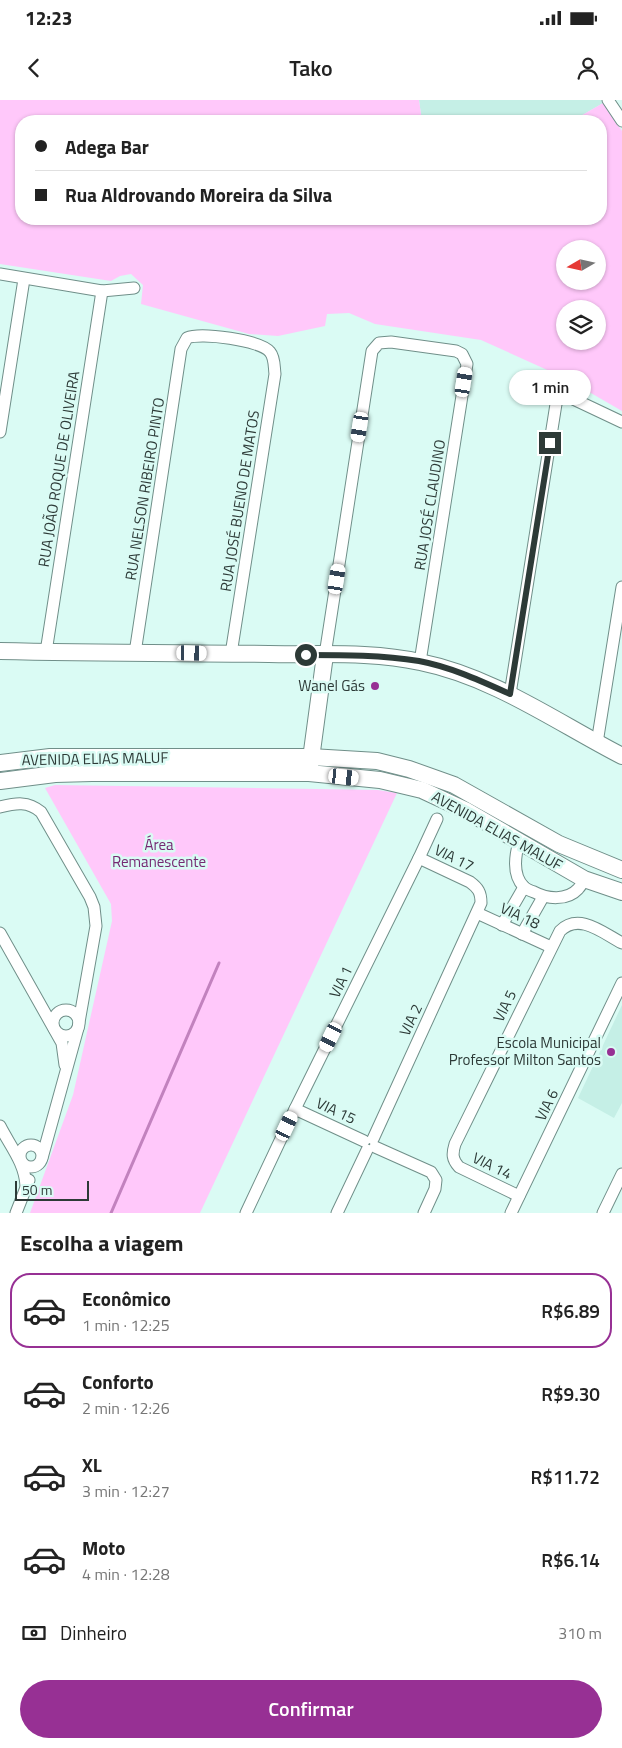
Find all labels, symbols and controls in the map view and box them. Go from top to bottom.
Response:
text: 12:23 [25,3,72,32]
text: Tako [289,51,333,85]
icon: back [20,54,48,82]
icon: person [574,54,602,82]
text: Adega Bar [65,132,149,161]
text: Rua Aldrovando Moreira da Silva [65,180,332,209]
north arrow [556,240,606,290]
map controls [556,240,606,350]
button: layers [556,300,606,350]
car [454,366,473,398]
street label: RUA JOÃO ROQUE DE OLIVEIRA [32,369,85,569]
callout: 1 min [509,370,591,406]
text: 1 min [531,375,569,399]
street label: RUA NELSON RIBEIRO PINTO [119,396,170,582]
street label: RUA JOSÉ BUENO DE MATOS [214,409,265,593]
car [350,411,369,443]
route end [539,432,561,454]
street label: RUA JOSÉ CLAUDINO [408,438,451,572]
car [327,563,346,595]
route start [295,644,317,666]
car [176,645,207,661]
place label: Wanel Gás [298,674,365,697]
marker: Wanel Gás [369,680,381,692]
street label: AVENIDA ELIAS MALUF [21,746,169,771]
car [328,768,359,786]
street label: AVENIDA ELIAS MALUF [428,785,567,876]
park label: Área Remanescente [112,833,206,873]
street label: VIA 17 [431,838,478,877]
street label: VIA 18 [497,896,544,935]
street label: VIA 1 [323,962,358,1002]
street label: VIA 5 [487,986,522,1026]
street label: VIA 2 [393,1000,428,1040]
car [317,1020,344,1054]
place label: Escola Municipal Professor Milton Santos [449,1031,601,1071]
marker: Escola Municipal Professor Milton Santos [605,1046,617,1058]
street label: VIA 6 [529,1085,564,1125]
street label: VIA 15 [313,1091,360,1130]
car [273,1109,300,1143]
street label: VIA 14 [469,1146,516,1185]
scale bar [15,1178,89,1201]
text: 50 m [22,1179,52,1200]
text: Escolha a viagem [20,1226,184,1260]
text: Econômico [82,1284,171,1313]
icon: car [22,1288,67,1333]
text: R$6.89 [541,1296,600,1325]
text: 1 min · 12:25 [82,1313,170,1337]
text: Conforto [82,1367,154,1396]
icon: car [22,1371,67,1416]
text: R$9.30 [541,1379,600,1408]
text: 2 min · 12:26 [82,1396,170,1420]
text: XL [82,1450,102,1479]
icon: car [22,1454,67,1499]
text: R$11.72 [531,1462,600,1491]
text: 3 min · 12:27 [82,1479,170,1503]
text: Moto [82,1533,125,1562]
icon: car [22,1537,67,1582]
text: R$6.14 [541,1545,600,1574]
text: 4 min · 12:28 [82,1562,170,1586]
text: Dinheiro [60,1618,127,1647]
icon: cash [20,1619,48,1647]
text: 310 m [558,1621,602,1645]
button: Confirmar [20,1680,602,1738]

